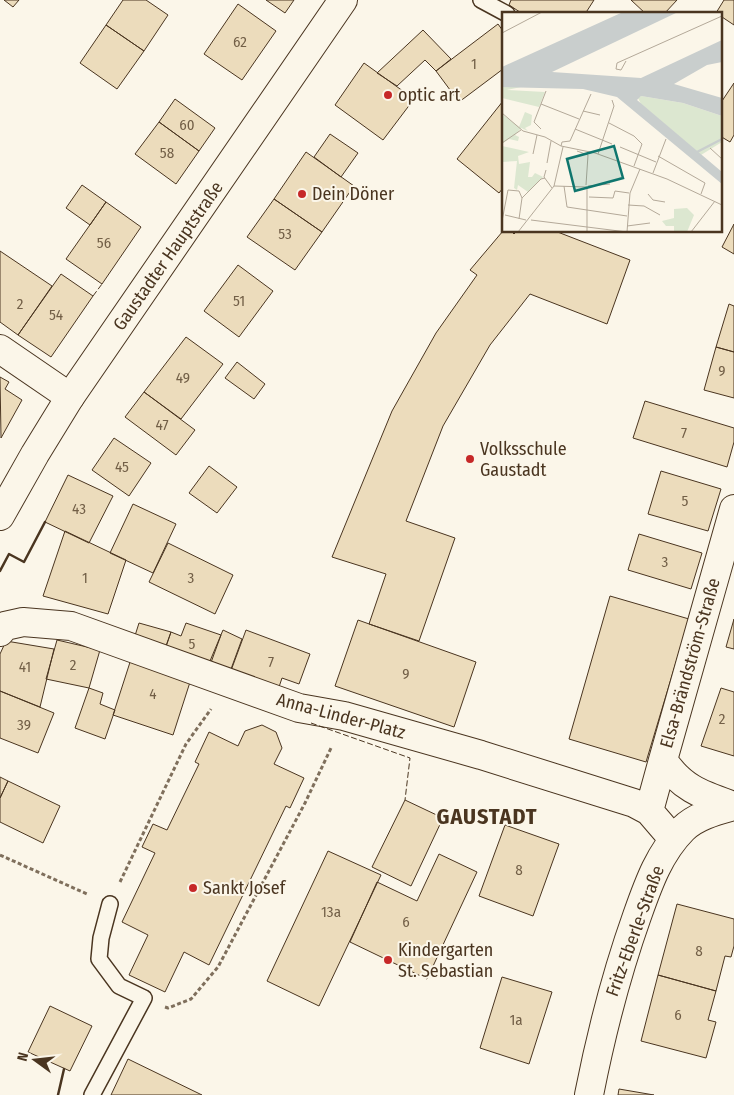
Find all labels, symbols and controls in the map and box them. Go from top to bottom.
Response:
inset map [502,12,722,232]
house number: 62 [233,33,247,51]
house number: 1 [471,55,477,73]
place label: optic art [398,84,461,106]
marker: optic art [382,89,394,101]
house number: 60 [179,116,195,134]
house number: 58 [160,144,174,162]
street label: Gaustadter Hauptstraße [108,177,228,335]
place label: Dein Döner [312,183,395,205]
marker: Dein Döner [296,188,308,200]
house number: 53 [278,225,292,243]
house number: 56 [97,234,111,252]
house number: 51 [233,292,245,310]
house number: 2 [17,295,24,313]
house number: 54 [49,306,63,324]
house number: 9 [718,362,726,380]
house number: 49 [176,369,190,387]
house number: 47 [155,416,169,434]
house number: 7 [681,424,687,442]
place label: Volksschule Gaustadt [480,438,567,481]
marker: Volksschule Gaustadt [464,453,476,465]
house number: 45 [115,458,129,476]
house number: 5 [682,492,689,510]
house number: 43 [72,500,86,518]
house number: 3 [662,553,669,571]
house number: 1 [82,569,88,587]
house number: 3 [188,569,195,587]
street label: Elsa-Brändström-Straße [655,575,725,751]
house number: 5 [189,635,196,653]
house number: 7 [268,653,274,671]
house number: 2 [70,656,77,674]
house number: 41 [19,658,31,676]
house number: 9 [402,665,410,683]
house number: 4 [149,685,157,703]
street label: Anna-Linder-Platz [274,688,408,744]
house number: 2 [719,710,726,728]
house number: 39 [17,716,31,734]
district label: GAUSTADT [436,803,538,830]
house number: 8 [515,861,523,879]
street label: Fritz-Eberle-Straße [601,862,669,999]
place label: Sankt Josef [203,877,287,899]
marker: Sankt Josef [187,882,199,894]
house number: 13a [321,903,341,921]
house number: 6 [402,913,410,931]
place label: Kindergarten St. Sebastian [398,939,493,982]
house number: 8 [695,942,703,960]
marker: Kindergarten St. Sebastian [382,954,394,966]
house number: 6 [674,1006,682,1024]
house number: 1a [509,1011,523,1029]
north arrow [10,1035,60,1085]
text: N [14,1051,32,1063]

